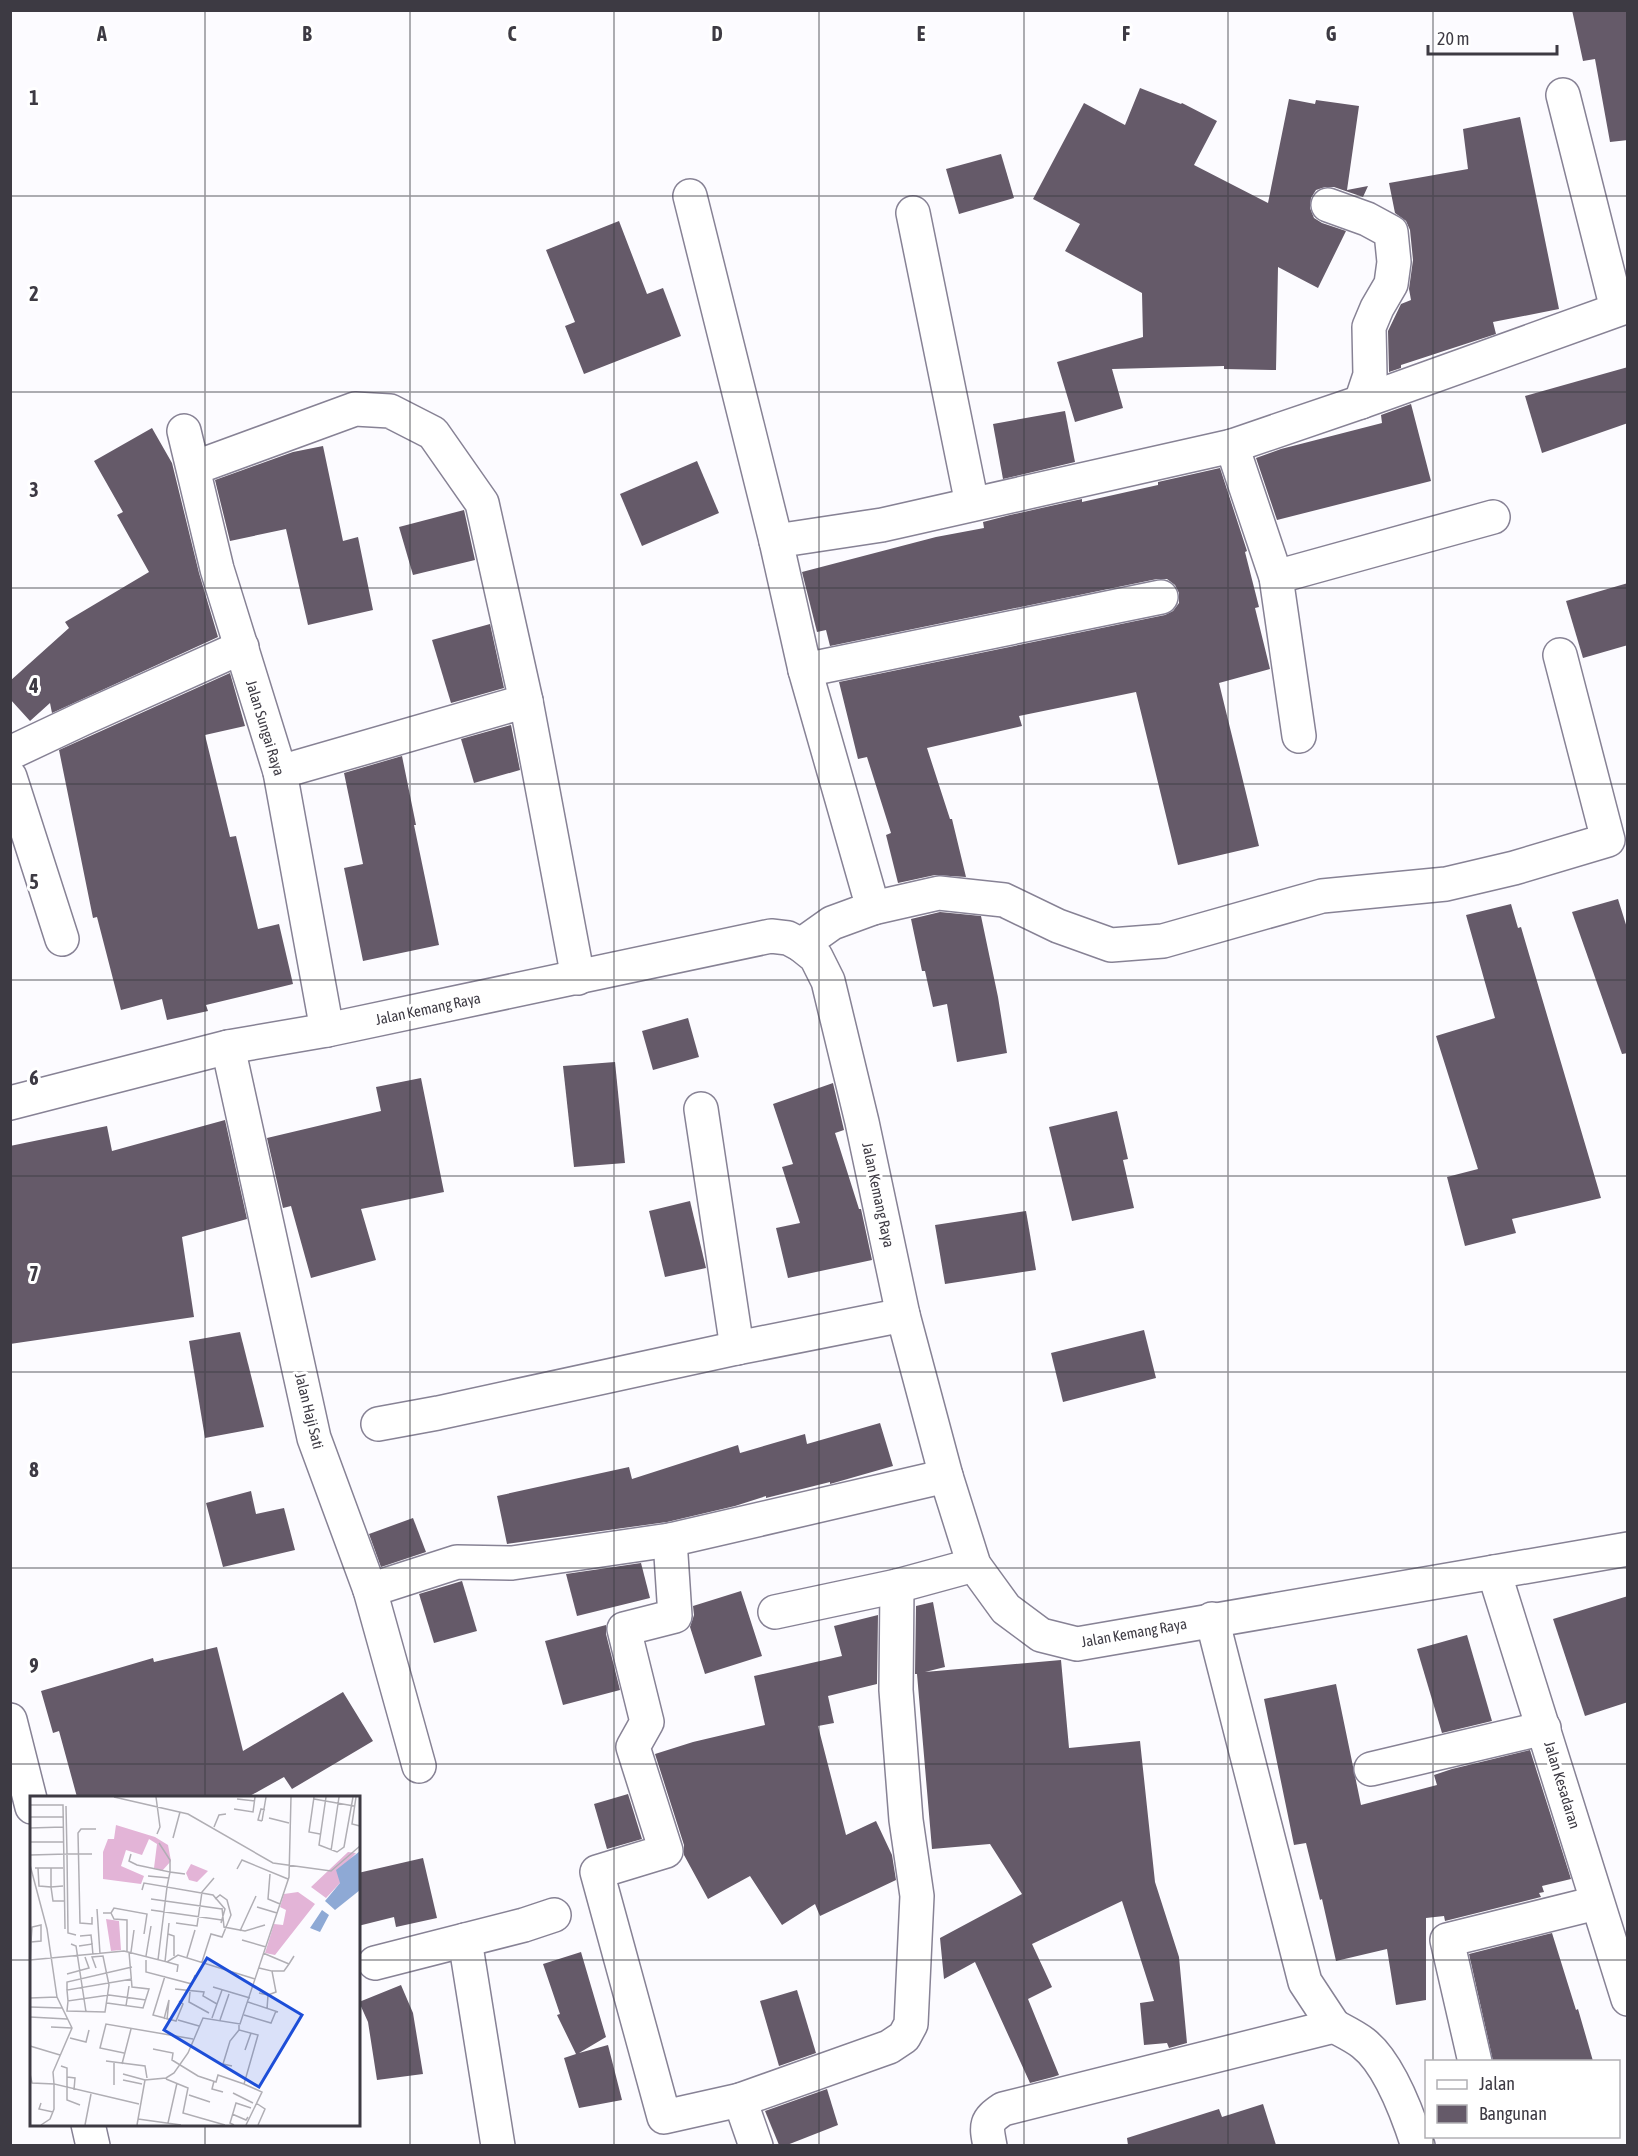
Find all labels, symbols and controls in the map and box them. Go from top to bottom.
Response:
scale bar [1428,18,1557,56]
text: A [96,22,107,45]
text: B [302,22,312,45]
text: C [508,22,517,45]
text: D [711,22,723,45]
text: E [917,22,926,45]
text: F [1122,22,1130,45]
text: G [1326,22,1337,45]
text: 20 m [1437,28,1469,49]
text: 1 [29,86,39,109]
text: 2 [29,282,39,305]
text: 3 [29,478,39,501]
text: 4 [28,674,39,697]
street label: Jalan Sungai Raya [243,678,288,778]
text: 5 [29,870,39,893]
street label: Jalan Kemang Raya [374,989,482,1028]
text: 6 [29,1066,39,1089]
street label: Jalan Kemang Raya [859,1141,898,1249]
text: 7 [29,1262,39,1285]
street label: Jalan Haji Sati [292,1371,327,1451]
text: 8 [29,1458,39,1481]
street label: Jalan Kemang Raya [1080,1615,1188,1650]
text: 9 [29,1654,39,1677]
street label: Jalan Kesadaran [1541,1739,1584,1831]
inset map [30,1796,360,2126]
legend [1425,2060,1620,2138]
text: Jalan [1479,2073,1515,2094]
text: Bangunan [1479,2103,1547,2124]

